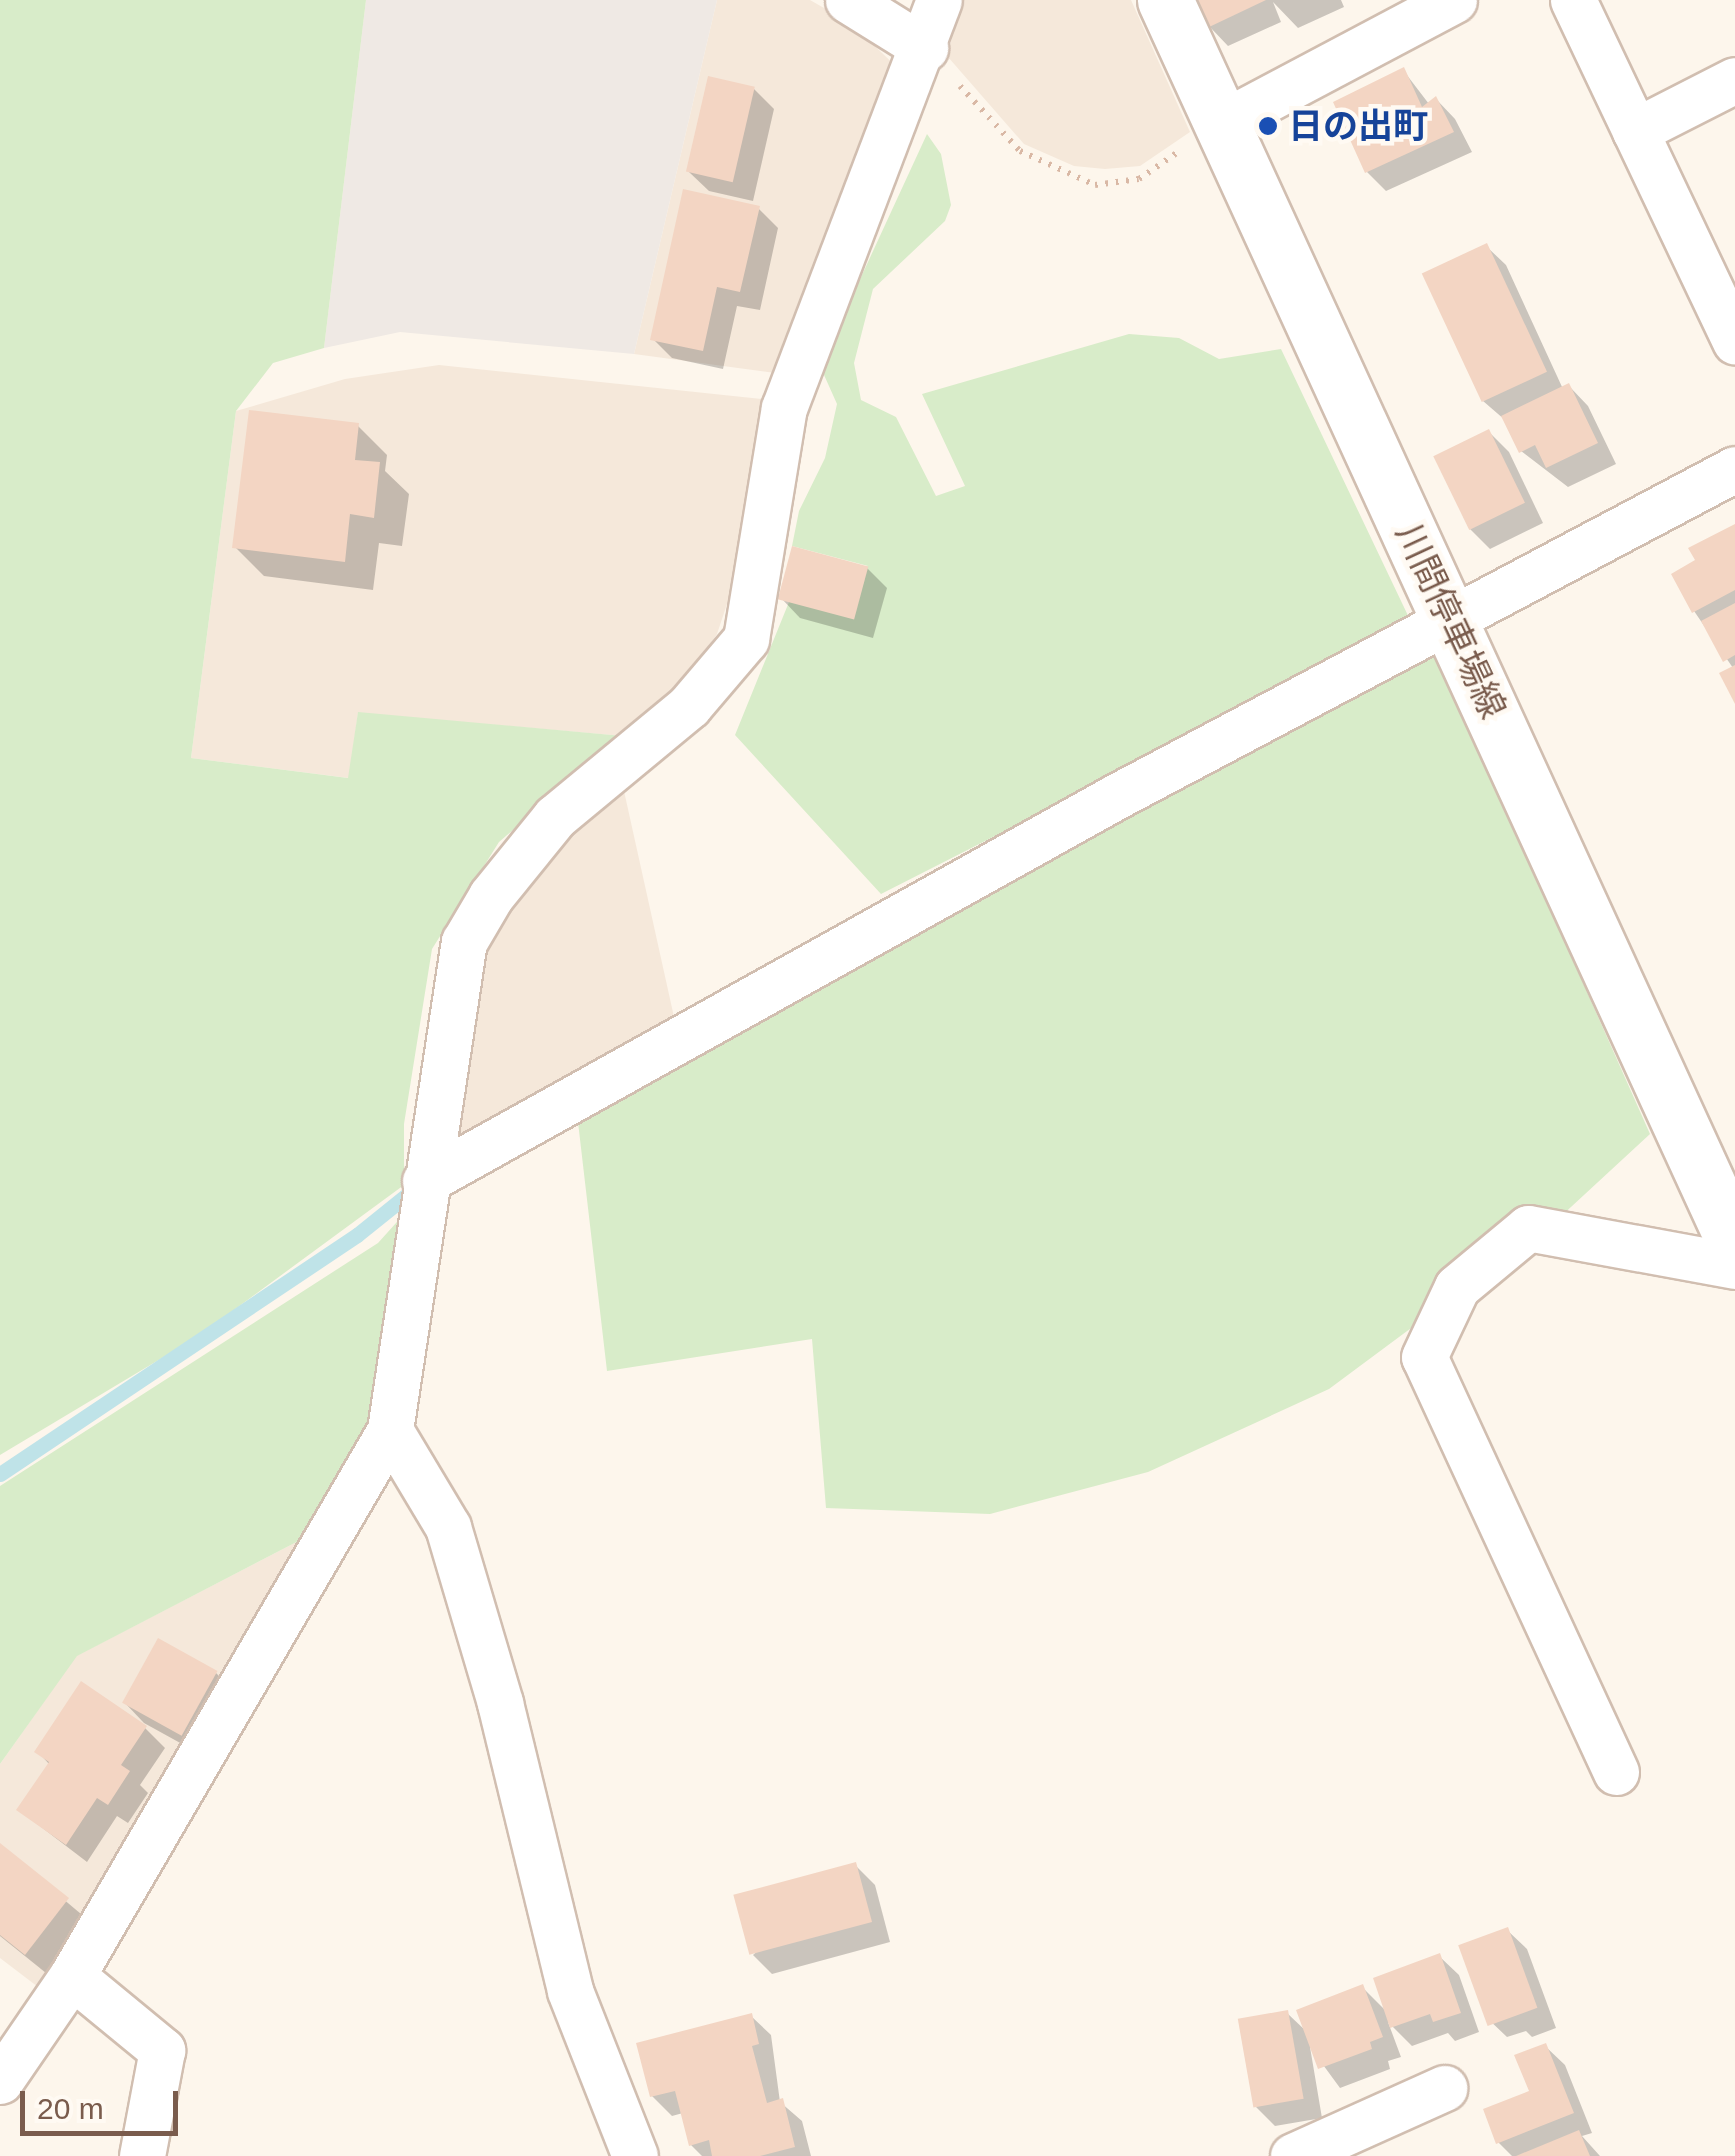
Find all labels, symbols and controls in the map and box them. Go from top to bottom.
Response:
place label: 日の出町 [1288,105,1428,147]
marker: 日の出町 [1257,115,1279,137]
street label: 川間停車場線 [1388,517,1514,725]
scale bar [25,2071,182,2133]
text: 20 m [37,2092,104,2125]

